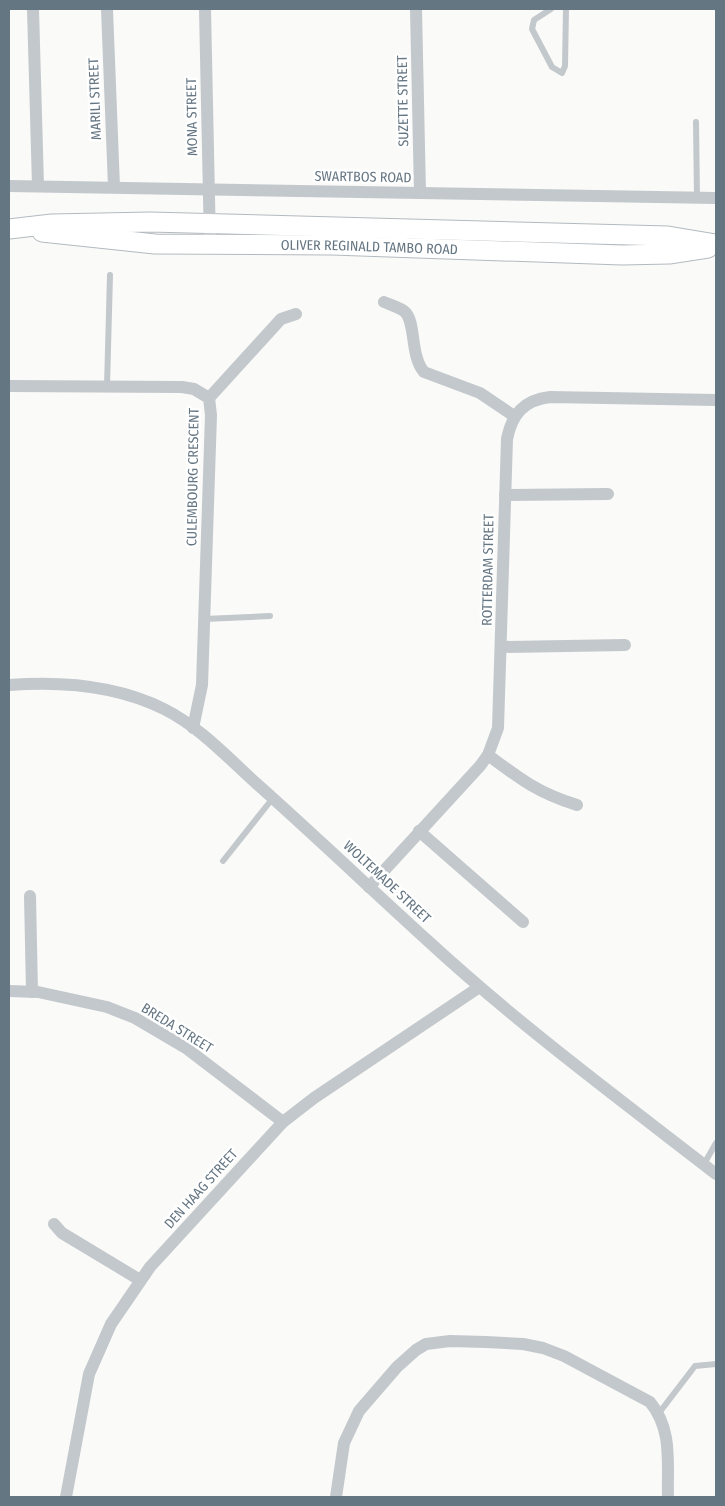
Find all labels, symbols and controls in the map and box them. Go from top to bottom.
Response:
street label: SUZETTE STREET [394,55,412,147]
street label: MARILI STREET [85,57,105,140]
street label: MONA STREET [183,77,201,156]
street label: SWARTBOS ROAD [314,168,412,186]
street label: OLIVER REGINALD TAMBO ROAD [281,236,458,258]
street label: CULEMBOURG CRESCENT [183,407,203,546]
street label: ROTTERDAM STREET [479,513,497,626]
street label: WOLTEMADE STREET [340,837,435,927]
street label: BREDA STREET [138,999,216,1057]
street label: DEN HAAG STREET [161,1145,242,1232]

